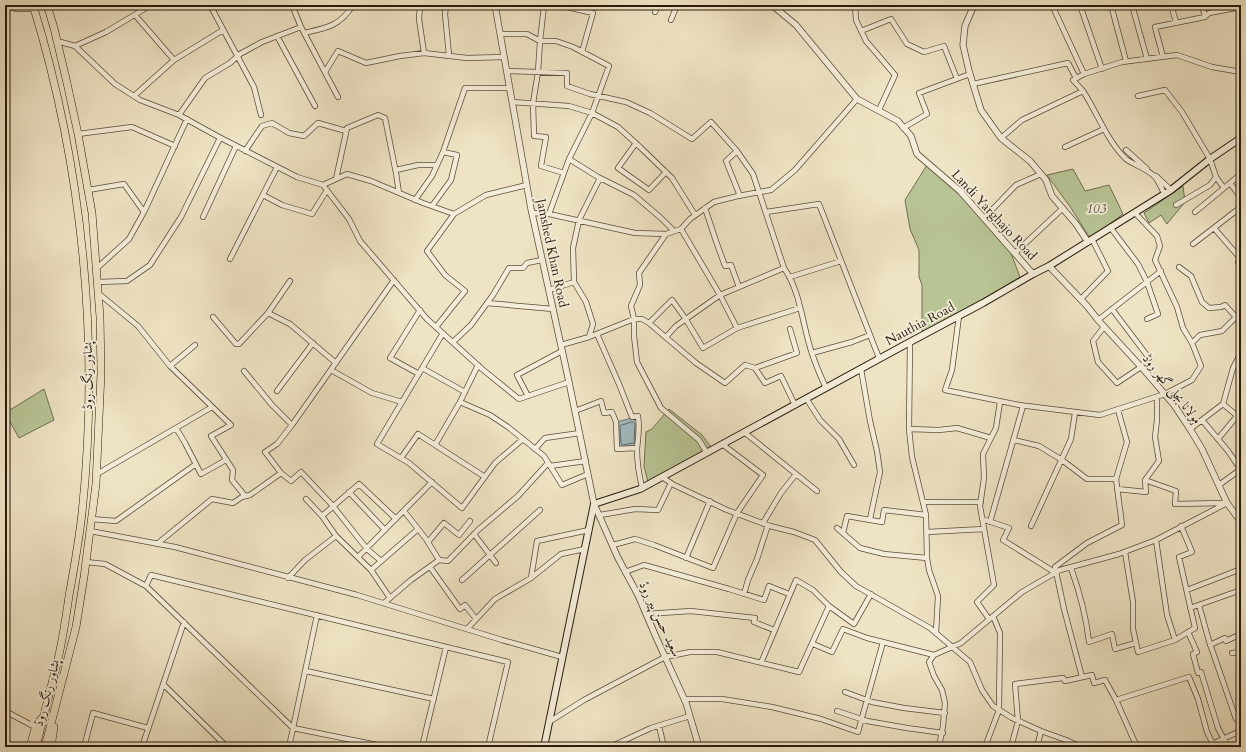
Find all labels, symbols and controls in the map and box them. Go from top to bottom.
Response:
street label: Landi Yarghajo Road [947,166,1041,264]
street label: Jamshed Khan Road [531,195,572,309]
park label: 103 [1086,200,1106,218]
street label: Nauthia Road [882,298,958,350]
street label: پشاور رنگ روڈ [79,341,97,410]
street label: مولانا بجلی گھر روڈ [1137,350,1206,428]
street label: سعید حسن پیر روڈ [635,578,685,660]
street label: پشاور رنگ روڈ [29,657,65,728]

